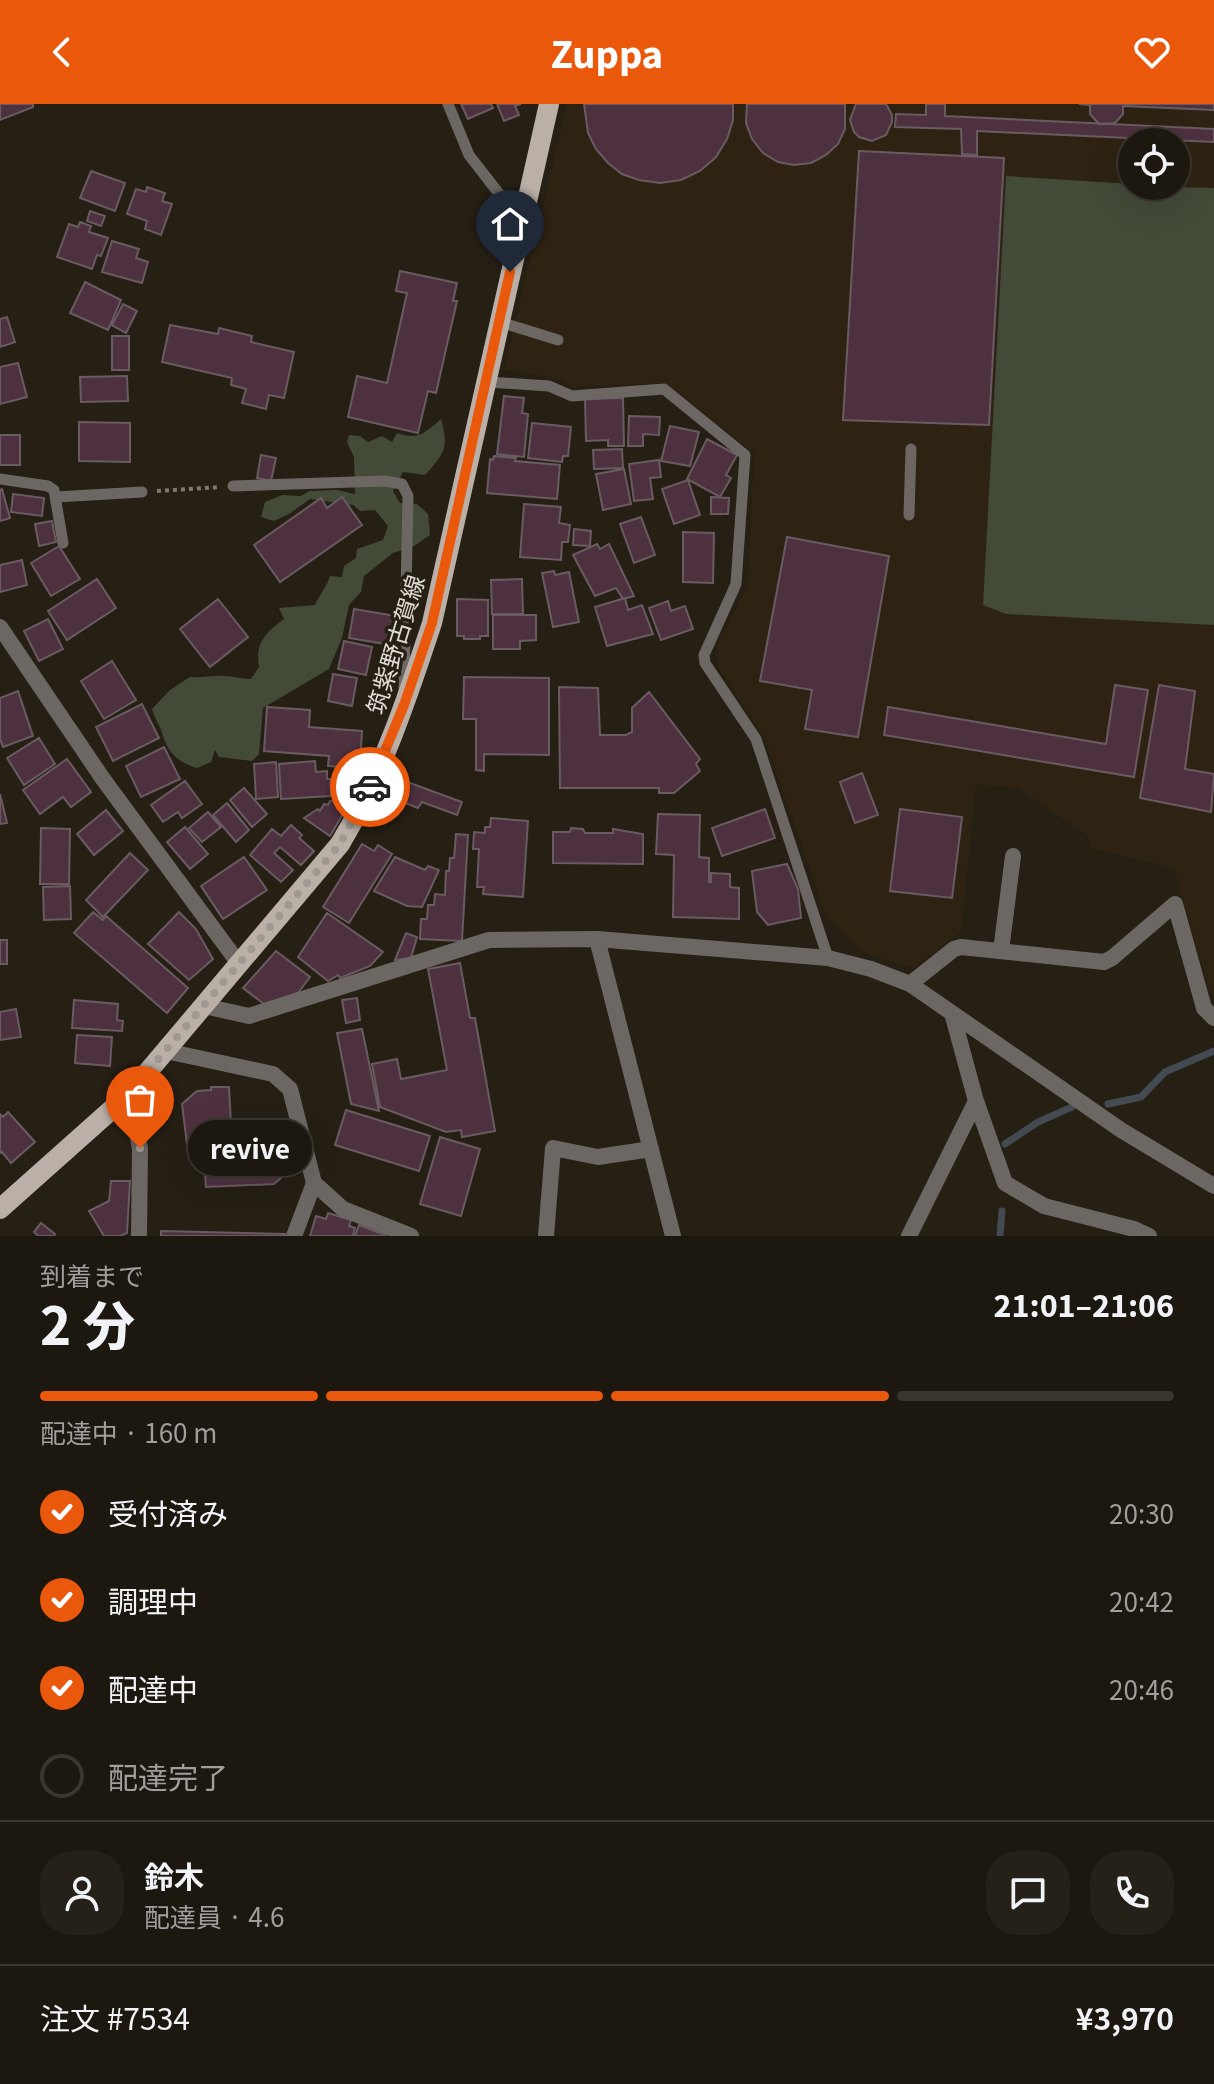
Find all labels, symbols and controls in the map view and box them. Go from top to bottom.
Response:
text: Zuppa [551,26,663,78]
icon: back [40,30,84,74]
icon: heart [1130,30,1174,74]
map controls [1118,128,1190,200]
button: locate [1118,128,1190,200]
pin [476,190,544,272]
icon: home [488,202,532,246]
street label: 筑紫野古賀線 [356,570,432,718]
courier [330,747,410,827]
icon: car [348,765,392,809]
pin [106,1066,174,1148]
icon: bag [118,1078,162,1122]
callout: revive [188,1120,312,1176]
text: revive [210,1129,290,1166]
text: 到着まで [40,1256,144,1293]
text: 21:01–21:06 [994,1282,1174,1326]
text: 2 分 [40,1285,135,1360]
text: 配達中 · 160 m [40,1413,217,1450]
icon: check [40,1490,84,1534]
text: 受付済み [108,1490,228,1534]
text: 20:30 [1109,1494,1174,1531]
icon: check [40,1578,84,1622]
text: 調理中 [108,1578,198,1622]
text: 20:42 [1109,1582,1174,1619]
icon: check [40,1666,84,1710]
text: 配達中 [108,1666,198,1710]
text: 20:46 [1109,1670,1174,1707]
text: 配達完了 [108,1754,228,1798]
button: person [40,1851,124,1935]
button: chat [986,1851,1070,1935]
button: phone [1090,1851,1174,1935]
text: 鈴木 [144,1853,204,1897]
text: 配達員 · 4.6 [144,1897,284,1934]
text: 注文 #7534 [40,1995,190,2039]
text: ¥3,970 [1076,1995,1174,2039]

